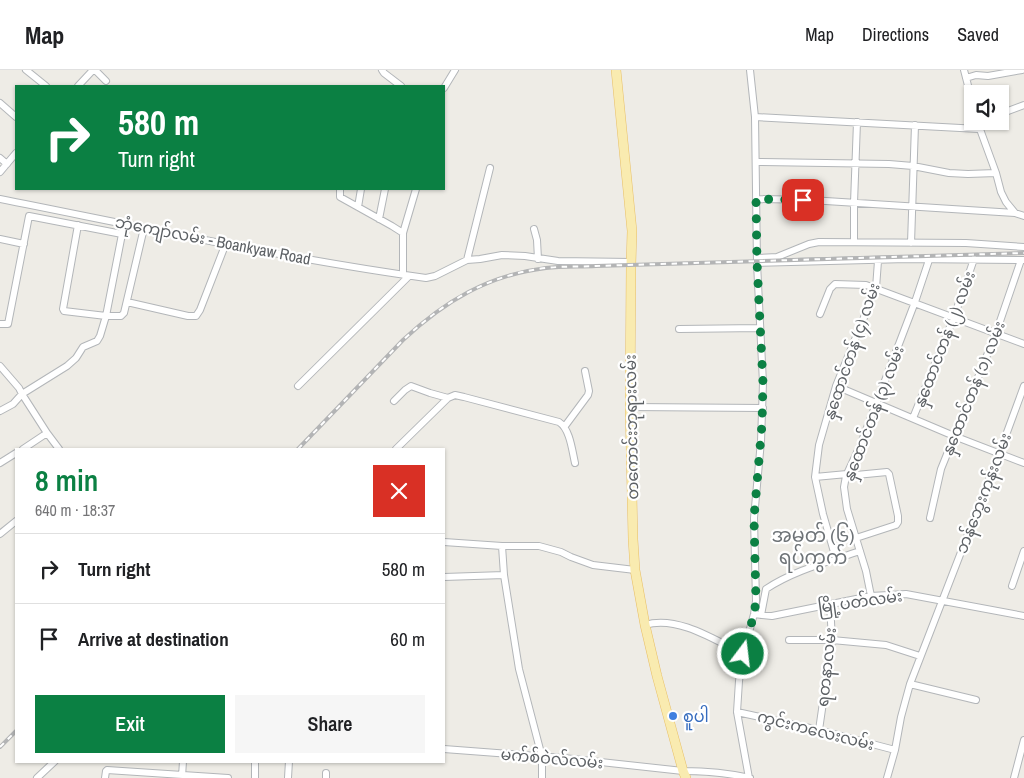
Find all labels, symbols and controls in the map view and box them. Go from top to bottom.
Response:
text: Map [25,19,64,51]
text: Map [805,22,834,47]
text: Directions [862,22,929,47]
text: Saved [957,22,999,47]
map controls [964,85,1009,130]
button: sound [964,85,1009,130]
text: 580 m [118,99,199,146]
icon: right [35,105,100,170]
text: Turn right [118,144,195,174]
pin [782,179,824,221]
icon: arrive [789,186,817,214]
street label: ဘုံကျော်လမ်း - Boankyaw Road [113,210,313,274]
street label: နှထောင်တန် (၂) လမ်း [908,268,984,412]
street label: နှထောင်တန် (၄) လမ်း [817,280,888,424]
street label: နှထောင်တန် (၁) လမ်း [936,318,1014,460]
street label: နှထောင်တန် (၃) လမ်း [837,342,913,485]
street label: တကောင်းဘုရားလမ်း [619,354,647,500]
street label: ဘန်ဘွေးကုန်းလမ်း [950,430,1020,558]
text: 8 min [35,460,98,500]
button: close [373,465,425,517]
text: 640 m · 18:37 [35,499,115,521]
district label: အမှတ် (၆) ရပ်ကွက် [772,521,854,573]
icon: right [35,555,63,583]
text: Turn right [78,556,150,582]
text: 580 m [382,556,425,582]
street label: မြို့ပတ်လမ်း [816,584,904,621]
icon: arrive [35,625,63,653]
text: Arrive at destination [78,626,229,652]
text: 60 m [390,626,425,652]
street label: ရတနာလမ်း [811,626,844,708]
position arrow [716,627,768,679]
button: Exit [35,695,225,753]
button: Share [235,695,425,753]
place label: စူပါ [683,705,709,731]
street label: ကွင်းကလေးလမ်း [755,705,877,758]
marker: စူပါ [667,710,679,722]
street label: မက်စ်ဝဲလ်လမ်း [500,743,604,773]

